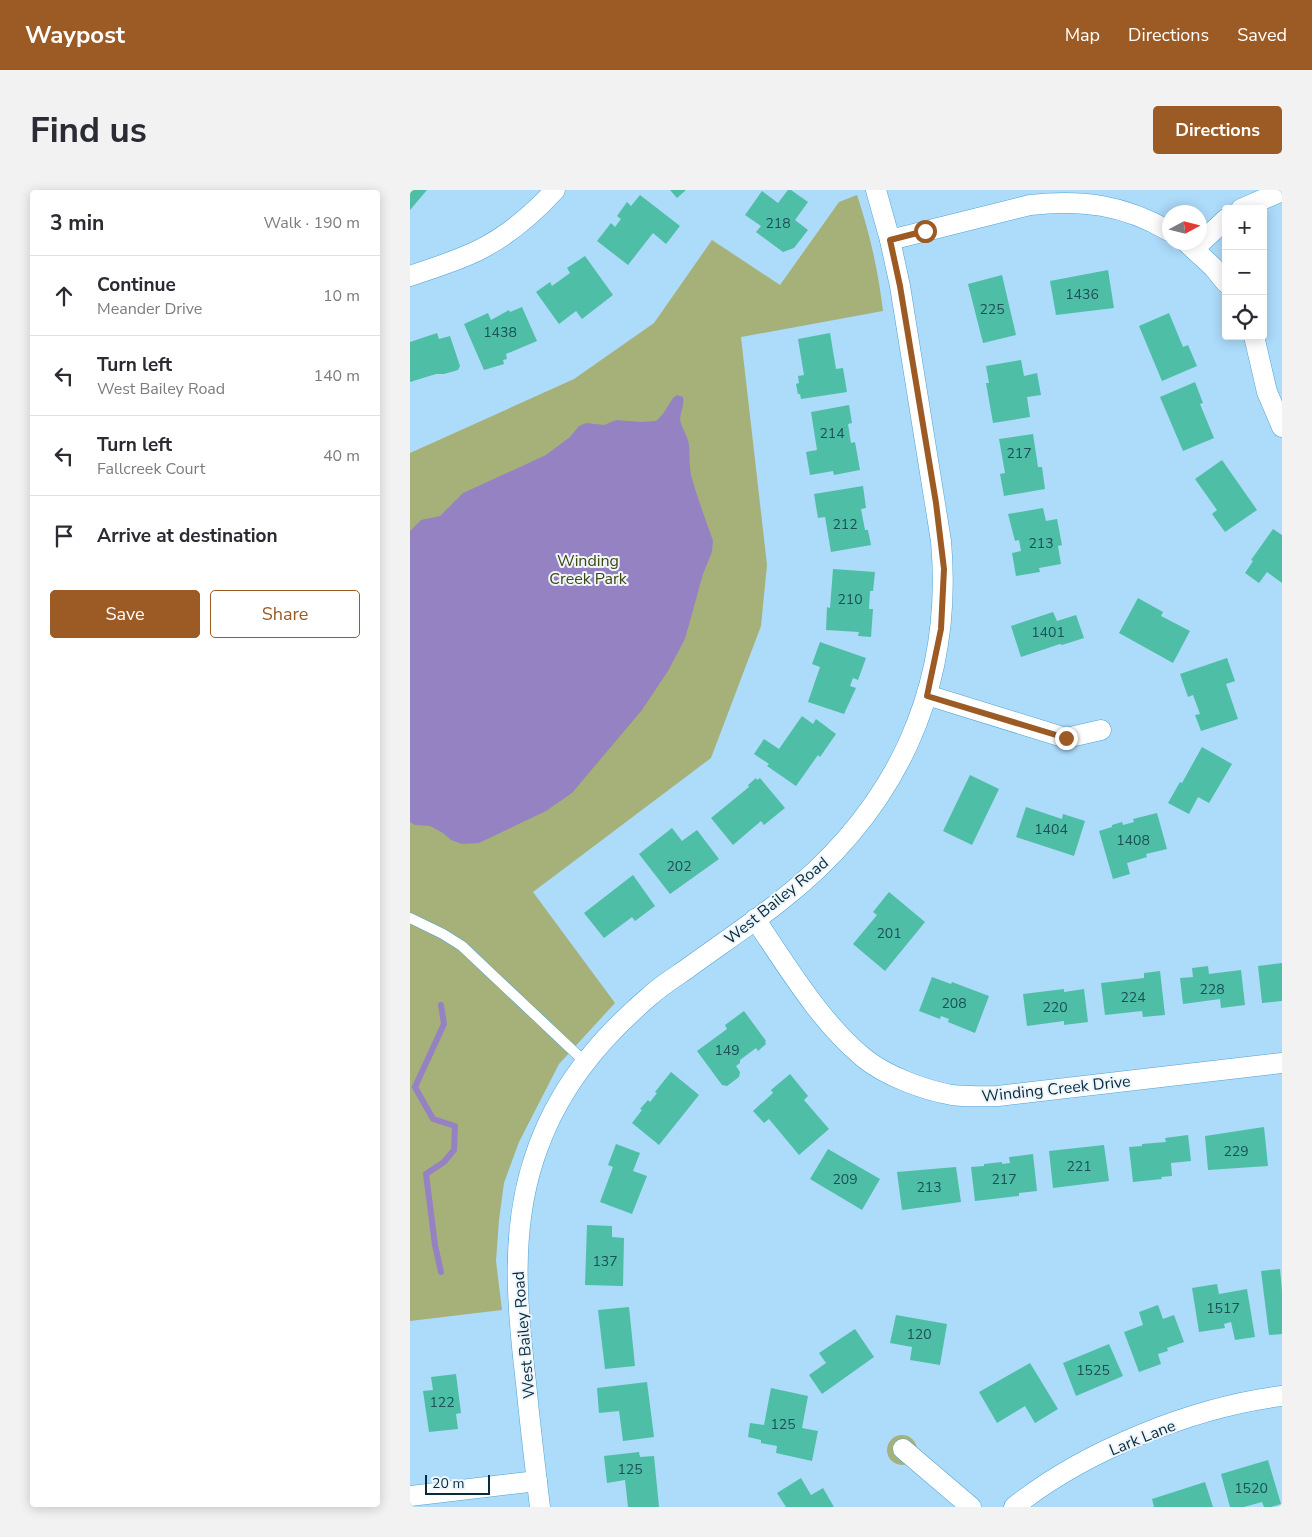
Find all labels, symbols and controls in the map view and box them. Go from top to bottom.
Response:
text: Waypost [25,19,125,51]
text: Map [1065,23,1100,47]
text: Directions [1128,23,1209,47]
text: Saved [1237,23,1287,47]
button: Directions [1153,106,1282,154]
text: Find us [30,107,147,154]
north arrow [1162,205,1207,250]
map controls [1222,205,1267,340]
button: + [1222,205,1267,250]
text: 3 min [50,209,104,237]
text: Walk · 190 m [264,212,360,234]
house number: 218 [765,214,791,233]
route start [914,220,937,243]
button: − [1222,250,1267,295]
text: Continue [97,272,176,298]
icon: ahead [50,282,78,310]
text: 10 m [323,285,360,307]
house number: 1436 [1065,285,1099,304]
button: locate [1222,295,1267,340]
text: Meander Drive [97,298,202,320]
house number: 225 [979,300,1005,319]
house number: 1438 [483,323,517,342]
text: Turn left [97,352,172,378]
icon: left [50,362,78,390]
text: 140 m [313,365,360,387]
text: West Bailey Road [97,378,225,400]
house number: 214 [819,424,845,443]
text: Turn left [97,432,172,458]
icon: left [50,442,78,470]
house number: 217 [1006,444,1032,463]
text: 40 m [323,445,360,467]
text: Fallcreek Court [97,458,205,480]
house number: 212 [832,515,858,534]
icon: arrive [50,522,78,550]
text: Arrive at destination [97,523,278,549]
house number: 213 [1028,534,1054,553]
park label: Winding Creek Park [549,550,628,590]
button: Save [50,590,200,638]
button: Share [210,590,360,638]
house number: 210 [837,590,863,609]
house number: 1401 [1031,623,1065,642]
route end [1055,727,1078,750]
house number: 1404 [1034,820,1068,839]
house number: 1408 [1116,831,1150,850]
street label: West Bailey Road [720,852,833,950]
house number: 202 [666,857,692,876]
house number: 201 [876,924,902,943]
house number: 228 [1199,980,1225,999]
house number: 224 [1120,988,1146,1007]
house number: 208 [941,994,967,1013]
house number: 220 [1042,998,1068,1017]
house number: 149 [714,1041,740,1060]
street label: Winding Creek Drive [981,1070,1132,1108]
house number: 229 [1223,1142,1249,1161]
house number: 221 [1066,1157,1092,1176]
house number: 209 [832,1170,858,1189]
house number: 217 [991,1170,1017,1189]
house number: 213 [916,1178,942,1197]
house number: 137 [592,1252,618,1271]
street label: West Bailey Road [507,1270,541,1400]
house number: 1517 [1206,1299,1240,1318]
house number: 120 [906,1325,932,1344]
house number: 1525 [1076,1361,1110,1380]
house number: 122 [429,1393,455,1412]
house number: 125 [770,1415,796,1434]
street label: Lark Lane [1106,1415,1179,1461]
house number: 125 [617,1460,643,1479]
scale bar [425,1472,490,1495]
text: 20 m [432,1474,464,1493]
house number: 1520 [1234,1479,1268,1498]

